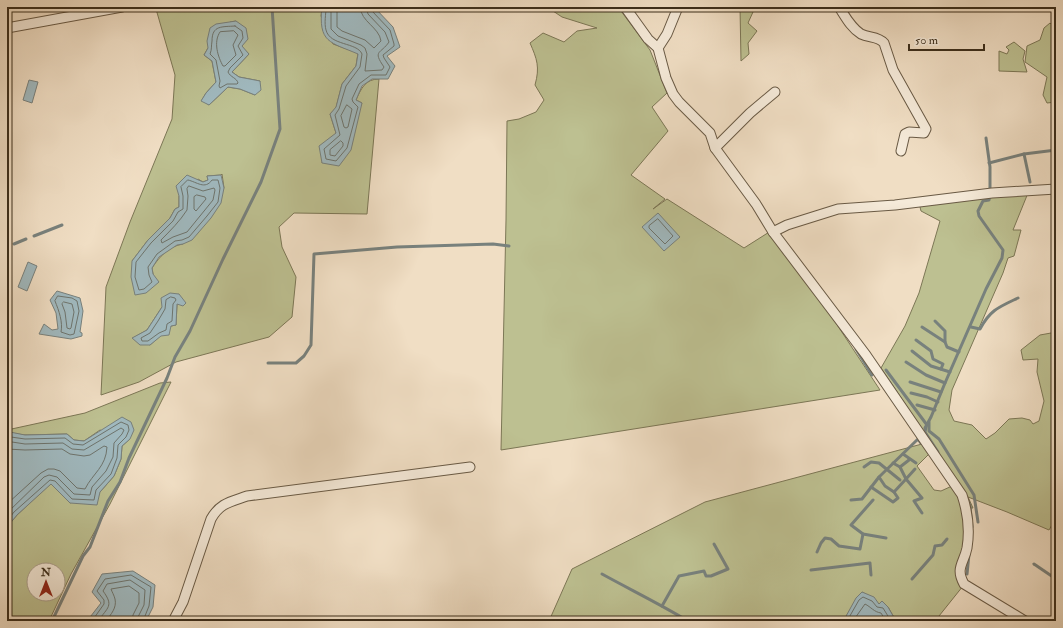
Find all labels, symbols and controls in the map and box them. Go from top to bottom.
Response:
scale bar [909,26,984,52]
text: 50 m [915,33,939,48]
north arrow [26,562,66,602]
text: N [40,566,52,579]

